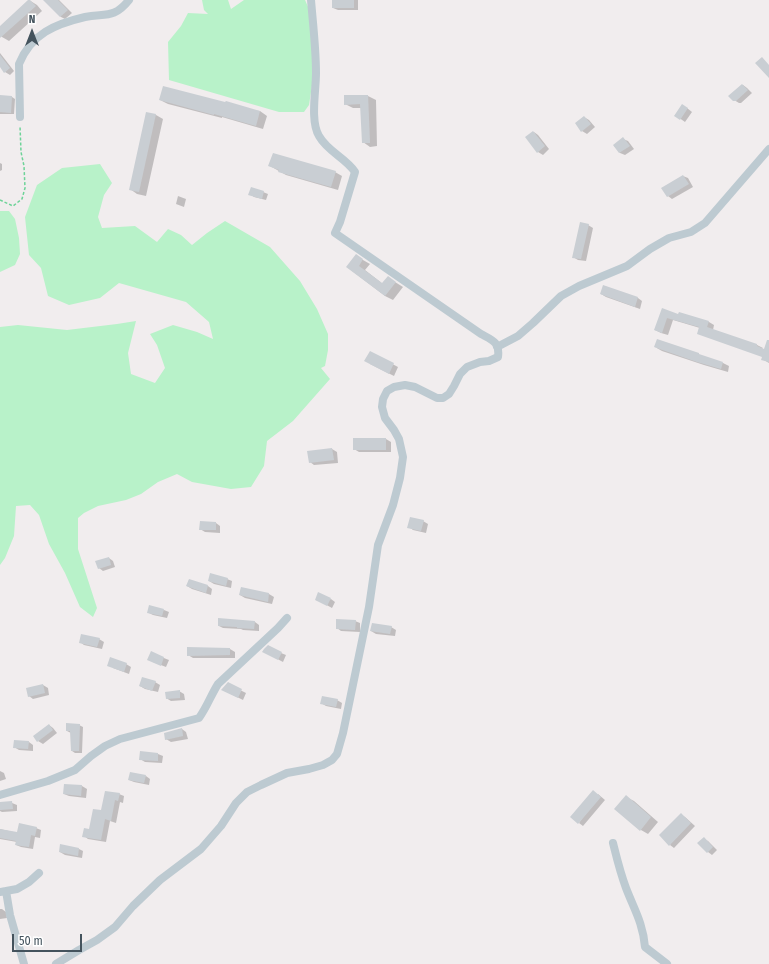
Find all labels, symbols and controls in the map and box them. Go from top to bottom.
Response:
north arrow [12,12,52,52]
text: N [29,13,35,26]
scale bar [14,926,84,952]
text: 50 m [19,934,43,948]

